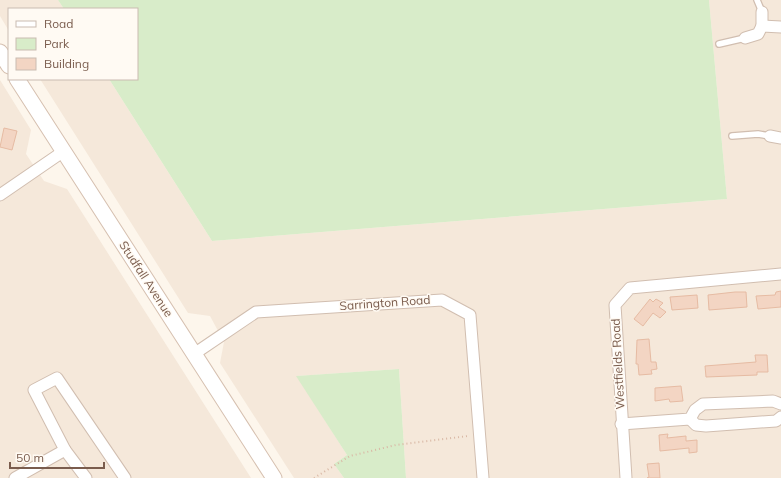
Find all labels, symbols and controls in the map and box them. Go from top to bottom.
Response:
legend [8,8,138,80]
text: Road [44,16,73,31]
text: Park [44,36,70,51]
text: Building [44,56,89,71]
street label: Studfall Avenue [116,238,177,320]
street label: Sarrington Road [339,292,431,313]
street label: Westfields Road [608,318,627,410]
scale bar [10,444,104,470]
text: 50 m [16,450,44,465]

